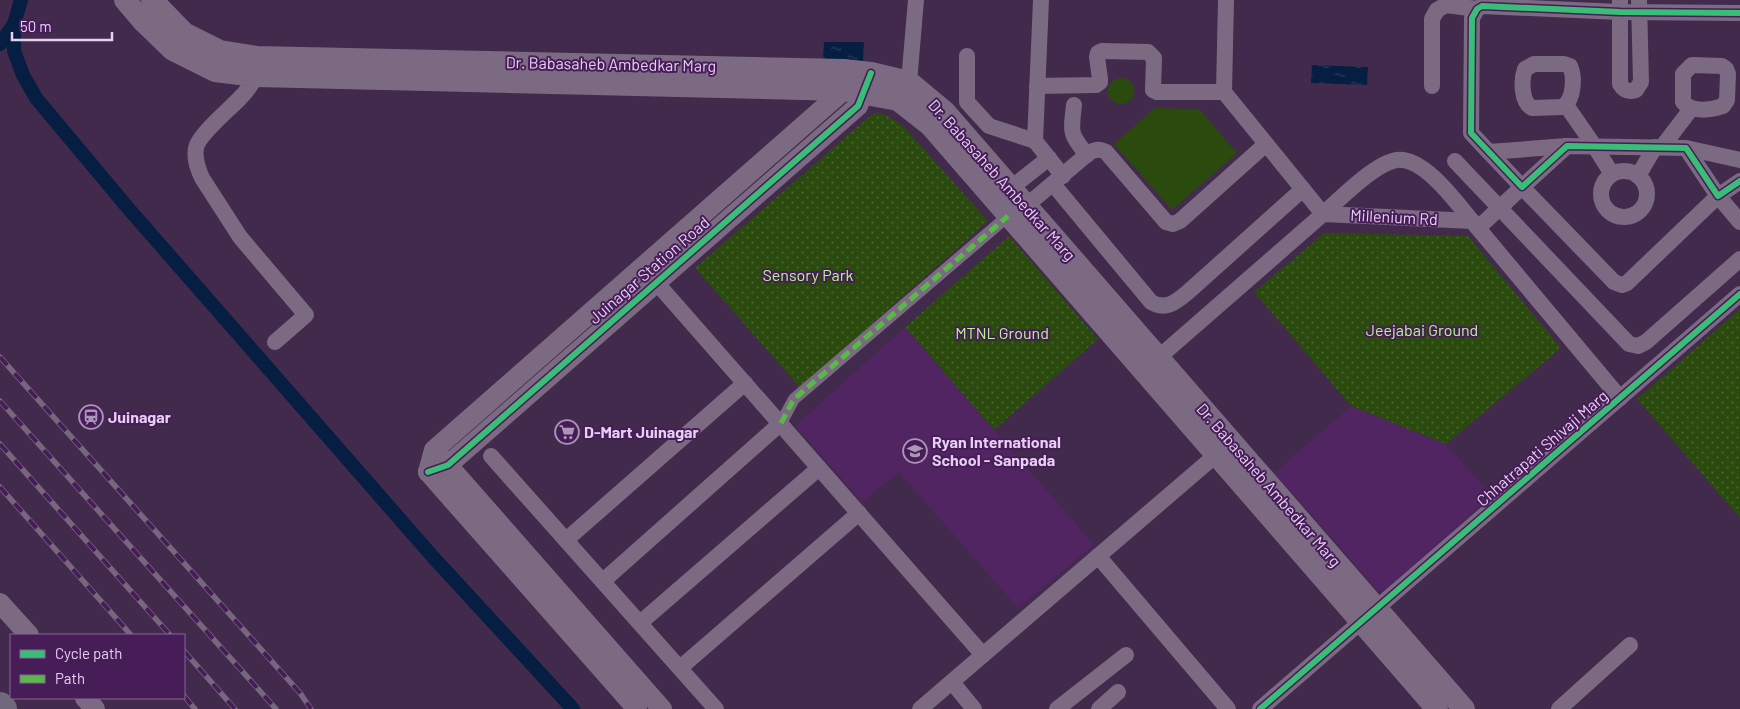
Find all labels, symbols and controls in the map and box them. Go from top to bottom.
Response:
scale bar [12,10,112,42]
text: 50 m [20,17,52,35]
street label: Dr. Babasaheb Ambedkar Marg [506,52,716,75]
street label: Dr. Babasaheb Ambedkar Marg [925,95,1080,264]
street label: Millenium Rd [1350,205,1438,228]
street label: Juinagar Station Road [584,212,713,327]
park label: Sensory Park [762,265,854,284]
park label: Jeejabai Ground [1366,320,1478,339]
park label: MTNL Ground [955,323,1049,342]
street label: Chhatrapati Shivaji Marg [1472,385,1611,510]
street label: Dr. Babasaheb Ambedkar Marg [1193,399,1346,570]
station icon: Juinagar [78,404,104,430]
place label: Juinagar [108,407,171,426]
supermarket icon: D-Mart Juinagar [554,419,580,445]
place label: D-Mart Juinagar [584,422,699,441]
place label: Ryan International School - Sanpada [932,432,1061,469]
school or university icon: Ryan International School - Sanpada [902,438,928,464]
legend [10,634,185,699]
text: Cycle path [55,644,122,662]
text: Path [55,669,85,687]

